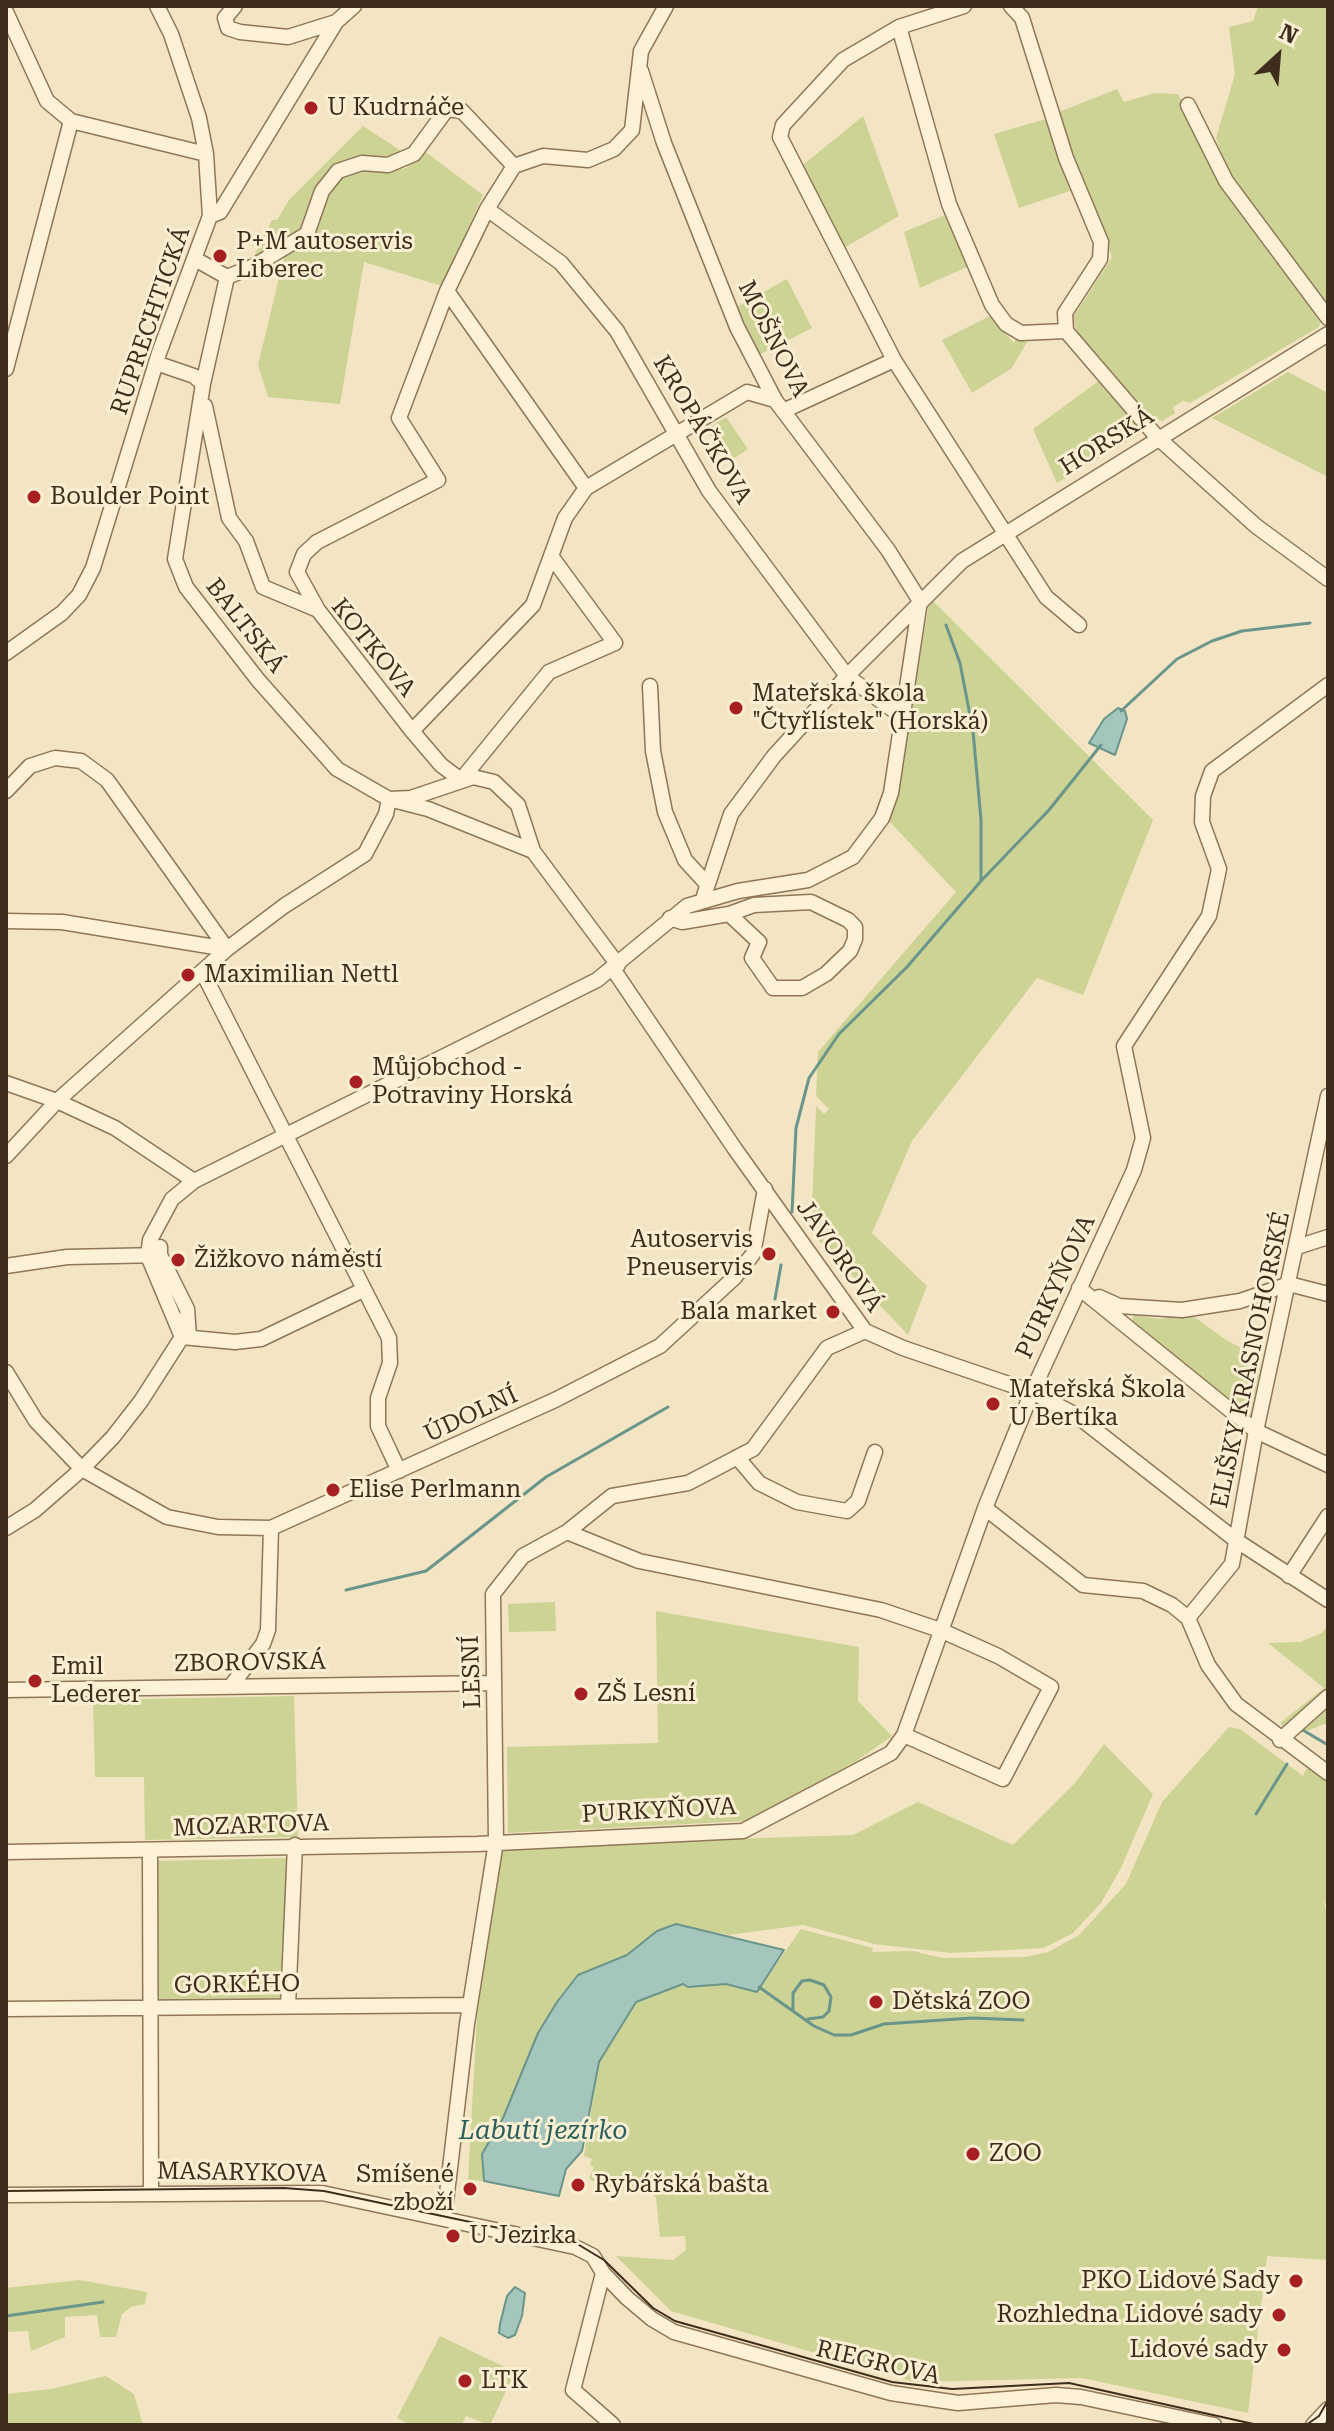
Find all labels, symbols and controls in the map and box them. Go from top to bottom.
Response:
north arrow [1238,16,1318,96]
text: N [1276,19,1302,49]
place label: U Kudrnáče [327,94,464,122]
marker: U Kudrnáče [302,99,320,117]
street label: RUPRECHTICKÁ [105,223,197,419]
place label: P+M autoservis Liberec [236,228,413,284]
marker: P+M autoservis Liberec [211,247,229,265]
street label: MOŠNOVA [731,276,815,402]
street label: KROPÁČKOVA [646,351,758,509]
street label: HORSKÁ [1055,402,1159,482]
place label: Boulder Point [50,483,210,511]
marker: Boulder Point [25,488,43,506]
street label: BALTSKÁ [199,573,291,679]
street label: KOTKOVA [325,593,421,703]
place label: Mateřská škola "Čtyřlístek" (Horská) [752,680,988,736]
marker: Mateřská škola "Čtyřlístek" (Horská) [727,699,745,717]
place label: Maximilian Nettl [204,961,398,989]
marker: Maximilian Nettl [179,966,197,984]
place label: Můjobchod - Potraviny Horská [372,1054,573,1110]
marker: Můjobchod - Potraviny Horská [347,1073,365,1091]
street label: JAVOROVÁ [790,1194,888,1318]
street label: ELIŠKY KRÁSNOHORSKÉ [1205,1209,1297,1511]
street label: PURKYŇOVA [1010,1211,1102,1363]
place label: Autoservis Pneuservis [626,1226,753,1282]
marker: Autoservis Pneuservis [760,1245,778,1263]
place label: Žižkovo náměstí [194,1246,382,1274]
marker: Žižkovo náměstí [169,1251,187,1269]
place label: Bala market [680,1298,817,1326]
marker: Bala market [824,1303,842,1321]
place label: Mateřská Škola U Bertíka [1009,1376,1186,1432]
street label: ÚDOLNÍ [420,1381,522,1449]
marker: Mateřská Škola U Bertíka [984,1395,1002,1413]
place label: Elise Perlmann [349,1476,521,1504]
marker: Elise Perlmann [324,1481,342,1499]
street label: LESNÍ [456,1635,488,1709]
street label: ZBOROVSKÁ [174,1647,326,1679]
place label: Emil Lederer [51,1653,140,1709]
marker: Emil Lederer [26,1672,44,1690]
place label: ZŠ Lesní [597,1680,696,1708]
marker: ZŠ Lesní [572,1685,590,1703]
street label: PURKYŇOVA [581,1793,737,1829]
street label: MOZARTOVA [173,1809,329,1843]
street label: GORKÉHO [174,1969,300,2001]
place label: Dětská ZOO [892,1988,1031,2016]
marker: Dětská ZOO [867,1993,885,2011]
water label: Labutí jezírko [459,2115,627,2147]
place label: ZOO [989,2140,1042,2168]
marker: ZOO [964,2145,982,2163]
street label: MASARYKOVA [156,2157,328,2189]
place label: Smíšené zboží [356,2161,454,2217]
place label: Rybářská bašta [594,2171,769,2199]
marker: Rybářská bašta [569,2176,587,2194]
marker: Smíšené zboží [461,2180,479,2198]
place label: U Jezirka [469,2222,577,2250]
marker: U Jezirka [444,2227,462,2245]
place label: PKO Lidové Sady [1081,2267,1280,2295]
marker: PKO Lidové Sady [1287,2272,1305,2290]
place label: Rozhledna Lidové sady [996,2301,1263,2329]
marker: Rozhledna Lidové sady [1270,2306,1288,2324]
street label: RIEGROVA [813,2335,943,2391]
place label: Lidové sady [1130,2336,1268,2364]
marker: Lidové sady [1275,2341,1293,2359]
place label: LTK [481,2367,528,2395]
marker: LTK [456,2372,474,2390]

